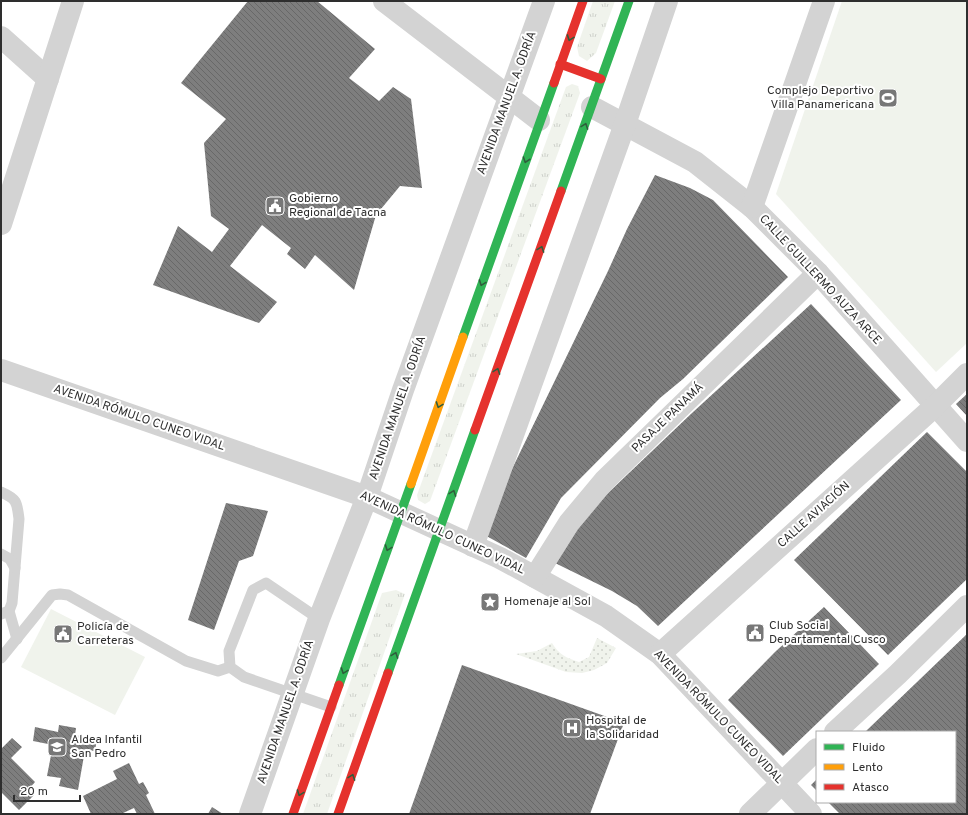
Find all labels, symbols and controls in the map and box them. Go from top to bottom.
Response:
street label: AVENIDA MANUEL A. ODRÍA [474,29,540,177]
one-way arrow [566,34,574,41]
place label: Complejo Deportivo Villa Panamericana [767,83,874,113]
sports icon: Complejo Deportivo Villa Panamericana [877,87,899,109]
one-way arrow [580,123,588,130]
one-way arrow [522,156,530,163]
place label: Gobierno Regional de Tacna [289,191,386,221]
public building icon: Gobierno Regional de Tacna [264,195,286,217]
street label: CALLE GUILLERMO AUZA ARCE [755,212,885,348]
one-way arrow [536,245,544,252]
one-way arrow [479,279,487,286]
street label: AVENIDA MANUEL A. ODRÍA [366,334,430,482]
one-way arrow [492,368,501,375]
street label: PASAJE PANAMÁ [629,380,707,456]
street label: AVENIDA RÓMULO CUNEO VIDAL [51,381,227,455]
one-way arrow [435,402,444,409]
street label: CALLE AVIACIÓN [774,478,854,552]
street label: AVENIDA RÓMULO CUNEO VIDAL [357,488,527,579]
one-way arrow [448,490,457,497]
one-way arrow [384,545,393,552]
place icon: Homenaje al Sol [479,591,501,613]
place label: Homenaje al Sol [504,594,591,610]
place label: Club Social Departamental Cusco [769,618,886,648]
place label: Policía de Carreteras [77,619,134,649]
public building icon: Club Social Departamental Cusco [744,622,766,644]
public building icon: Policía de Carreteras [52,623,74,645]
street label: AVENIDA MANUEL A. ODRÍA [254,638,318,786]
street label: AVENIDA RÓMULO CUNEO VIDAL [650,647,787,788]
one-way arrow [390,651,399,658]
one-way arrow [341,667,349,674]
place label: Hospital de la Solidaridad [586,713,659,743]
hospital icon: Hospital de la Solidaridad [561,717,583,739]
legend [816,731,956,803]
place label: Aldea Infantil San Pedro [71,732,142,762]
school or university icon: Aldea Infantil San Pedro [46,736,68,758]
text: Fluido [852,740,885,756]
text: Lento [852,760,883,776]
one-way arrow [347,774,355,781]
scale bar [14,777,80,803]
text: Atasco [852,780,889,796]
text: 20 m [20,784,48,800]
one-way arrow [297,790,305,797]

